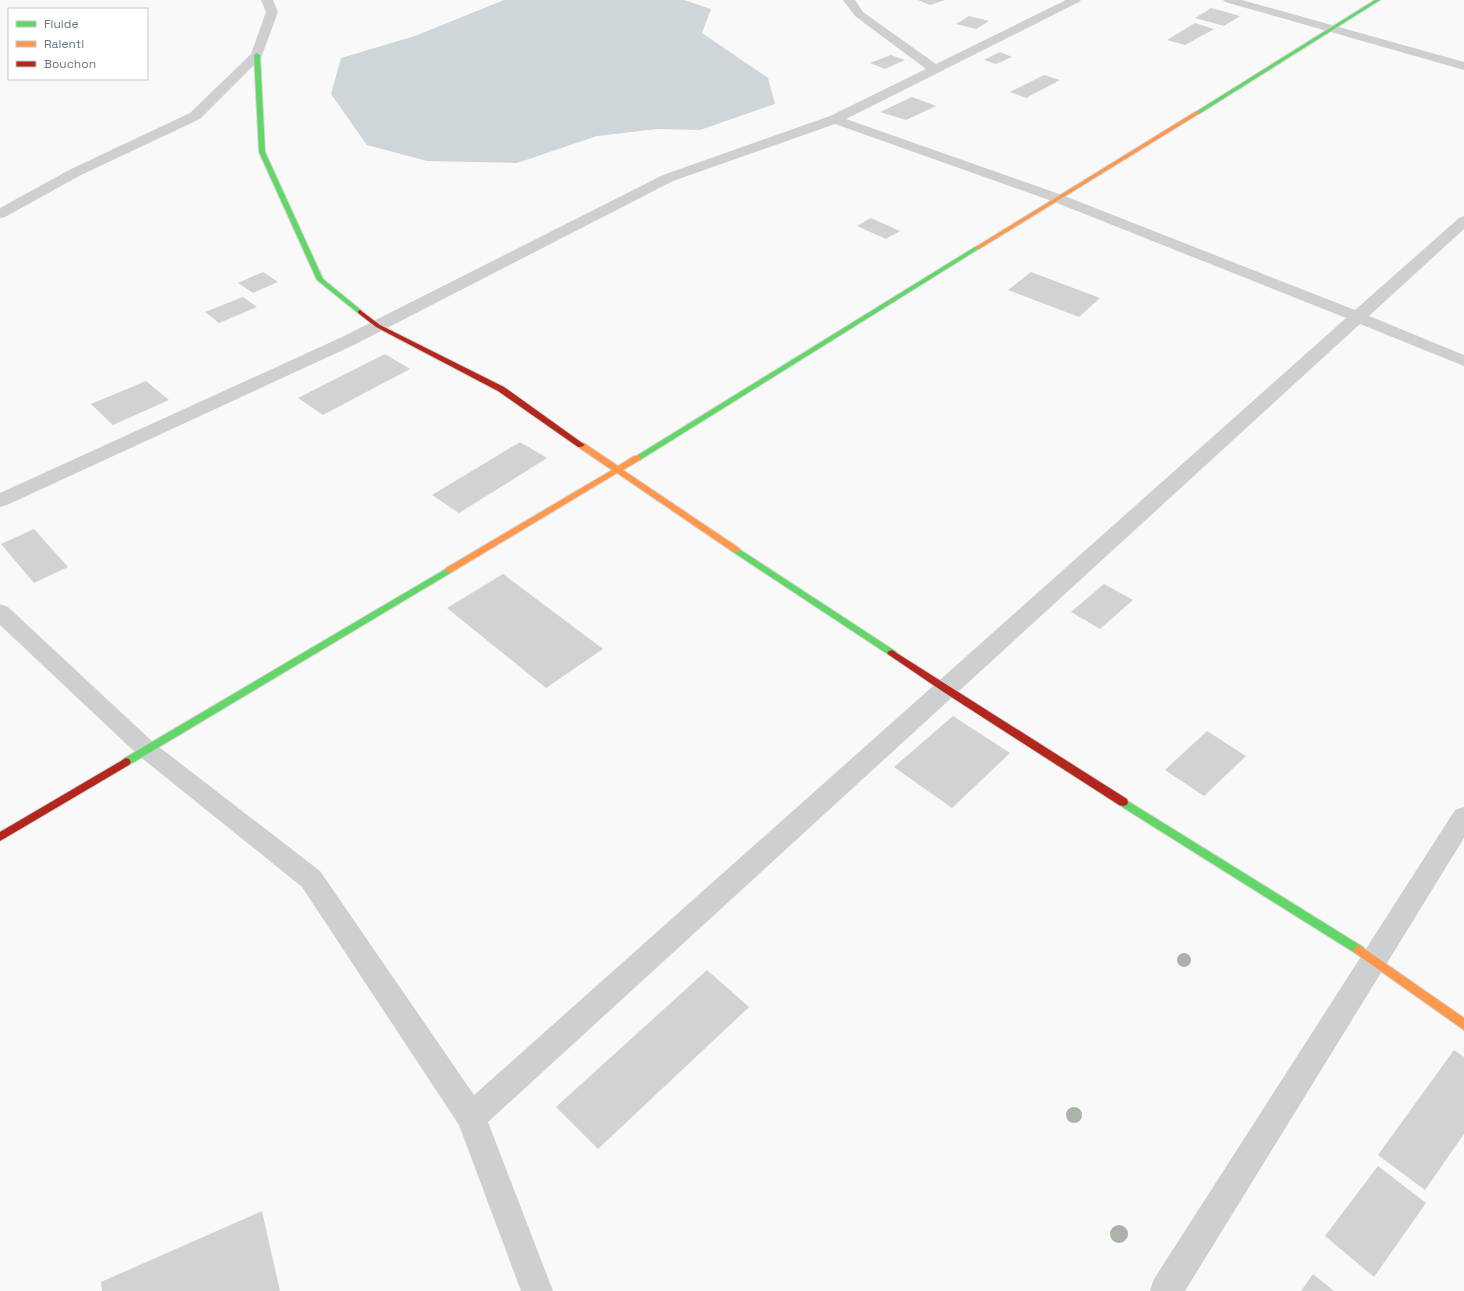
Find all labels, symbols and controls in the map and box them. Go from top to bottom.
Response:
legend [8,8,148,80]
text: Fluide [44,16,79,32]
text: Ralenti [44,36,84,52]
text: Bouchon [44,56,96,72]

